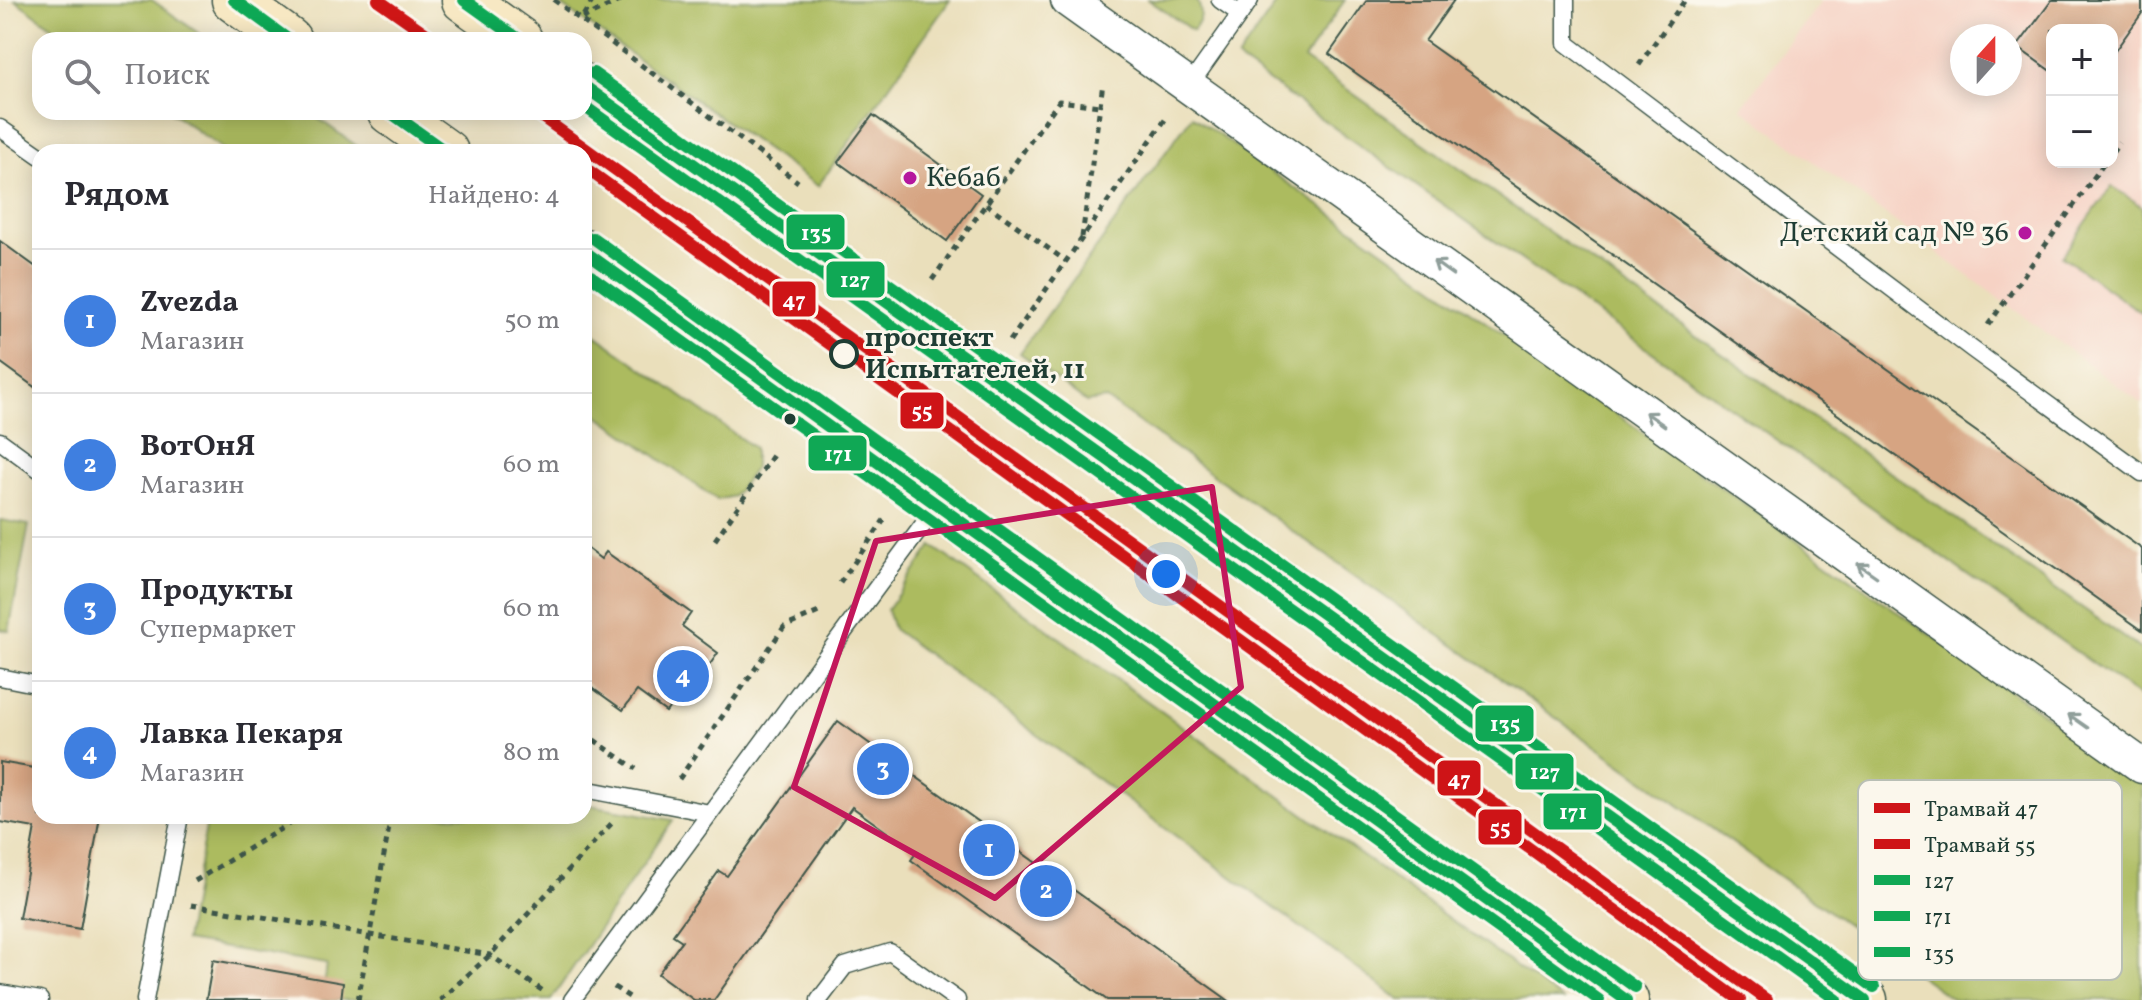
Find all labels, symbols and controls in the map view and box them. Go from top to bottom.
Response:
north arrow [1950,24,2022,96]
map controls [2046,24,2118,168]
button: + [2046,24,2118,96]
search box [32,32,592,120]
icon: search [60,54,104,98]
text: Поиск [124,55,210,97]
button: − [2046,96,2118,168]
place label: Кебаб [926,159,1001,198]
marker: Кебаб [901,169,919,187]
text: Рядом [64,173,169,220]
text: Найдено: 4 [428,178,560,214]
line badge: 135 [785,213,846,251]
place label: Детский сад № 36 [1780,214,2009,253]
text: 135 [801,219,831,250]
marker: Детский сад № 36 [2016,224,2034,242]
line badge: 127 [825,260,886,299]
one-way arrow [1433,260,1455,276]
text: 127 [840,266,870,297]
line badge: 47 [771,280,817,318]
text: Zvezda [140,282,239,324]
text: 47 [782,286,806,317]
text: 1 [85,303,95,339]
text: 50 m [504,303,560,339]
place label: проспект Испытателей, 11 [865,319,1085,390]
text: Магазин [140,324,244,360]
marker: проспект Испытателей, 11 [830,340,858,368]
line badge: 55 [899,391,945,430]
text: 55 [911,397,933,428]
unlabelled marker [782,411,798,427]
one-way arrow [1645,411,1666,428]
text: ВотОнЯ [140,426,256,468]
line badge: 171 [807,434,868,472]
text: 171 [824,440,852,471]
text: 2 [83,447,97,483]
text: 60 m [503,447,560,483]
text: Магазин [140,468,244,504]
your location [1146,554,1186,594]
one-way arrow [1856,562,1878,578]
text: Продукты [140,570,293,612]
text: 3 [83,591,97,627]
text: 60 m [503,591,560,627]
text: Супермаркет [140,612,296,648]
pin: 4 [657,646,709,706]
line badge: 135 [1474,704,1535,743]
text: 135 [1490,710,1520,741]
one-way arrow [2068,713,2090,729]
text: Лавка Пекаря [140,714,343,756]
text: 4 [82,735,98,771]
text: 80 m [503,735,560,771]
pin: 3 [857,739,909,799]
line badge: 127 [1514,752,1575,791]
text: Магазин [140,756,244,792]
text: 127 [1530,758,1560,789]
line badge: 47 [1436,759,1482,797]
text: 47 [1447,765,1471,796]
legend [1858,780,2122,980]
line badge: 171 [1542,792,1603,831]
text: Трамвай 47 [1924,795,2038,826]
text: 171 [1559,798,1587,829]
line badge: 55 [1477,808,1523,846]
text: 55 [1489,814,1511,845]
pin: 1 [963,820,1015,880]
text: Трамвай 55 [1924,831,2036,862]
pin: 2 [1020,861,1072,921]
text: 127 [1924,867,1954,898]
text: 171 [1924,903,1952,934]
text: 135 [1924,939,1954,970]

